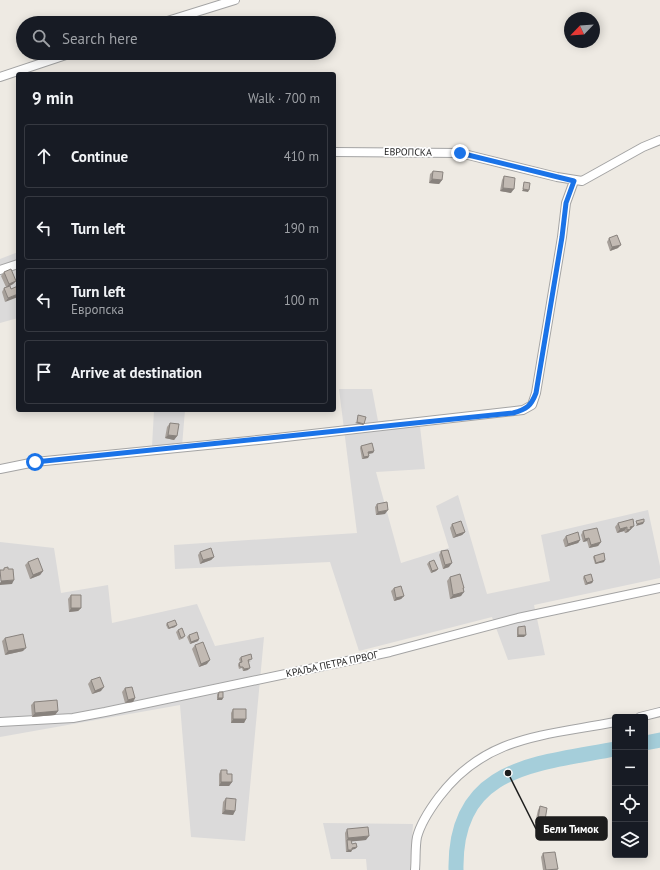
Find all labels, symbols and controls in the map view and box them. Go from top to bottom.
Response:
north arrow [564,12,600,48]
search box [16,16,336,60]
icon: search [30,27,52,49]
text: Search here [62,29,138,48]
text: 9 min [32,87,73,109]
text: Walk · 700 m [248,90,320,107]
route end [451,144,469,162]
icon: ahead [33,145,55,167]
street label: ЕВРОПСКА [384,145,432,159]
text: Continue [71,147,128,166]
text: 410 m [284,148,319,165]
icon: left [33,217,55,239]
text: Turn left [71,219,125,238]
text: 190 m [284,220,319,237]
text: Turn left [71,282,125,301]
icon: left [33,289,55,311]
text: 100 m [284,292,319,309]
text: Европска [71,301,124,318]
icon: arrive [33,361,55,383]
text: Arrive at destination [71,363,202,382]
route start [26,453,44,471]
street label: КРАЉА ПЕТРА ПРВОГ [285,648,380,680]
map controls [612,714,648,858]
button: + [612,714,648,750]
button: − [612,750,648,786]
button: locate [612,786,648,822]
callout: Бели Тимок [536,817,607,840]
text: Бели Тимок [543,822,599,836]
button: layers [612,822,648,858]

